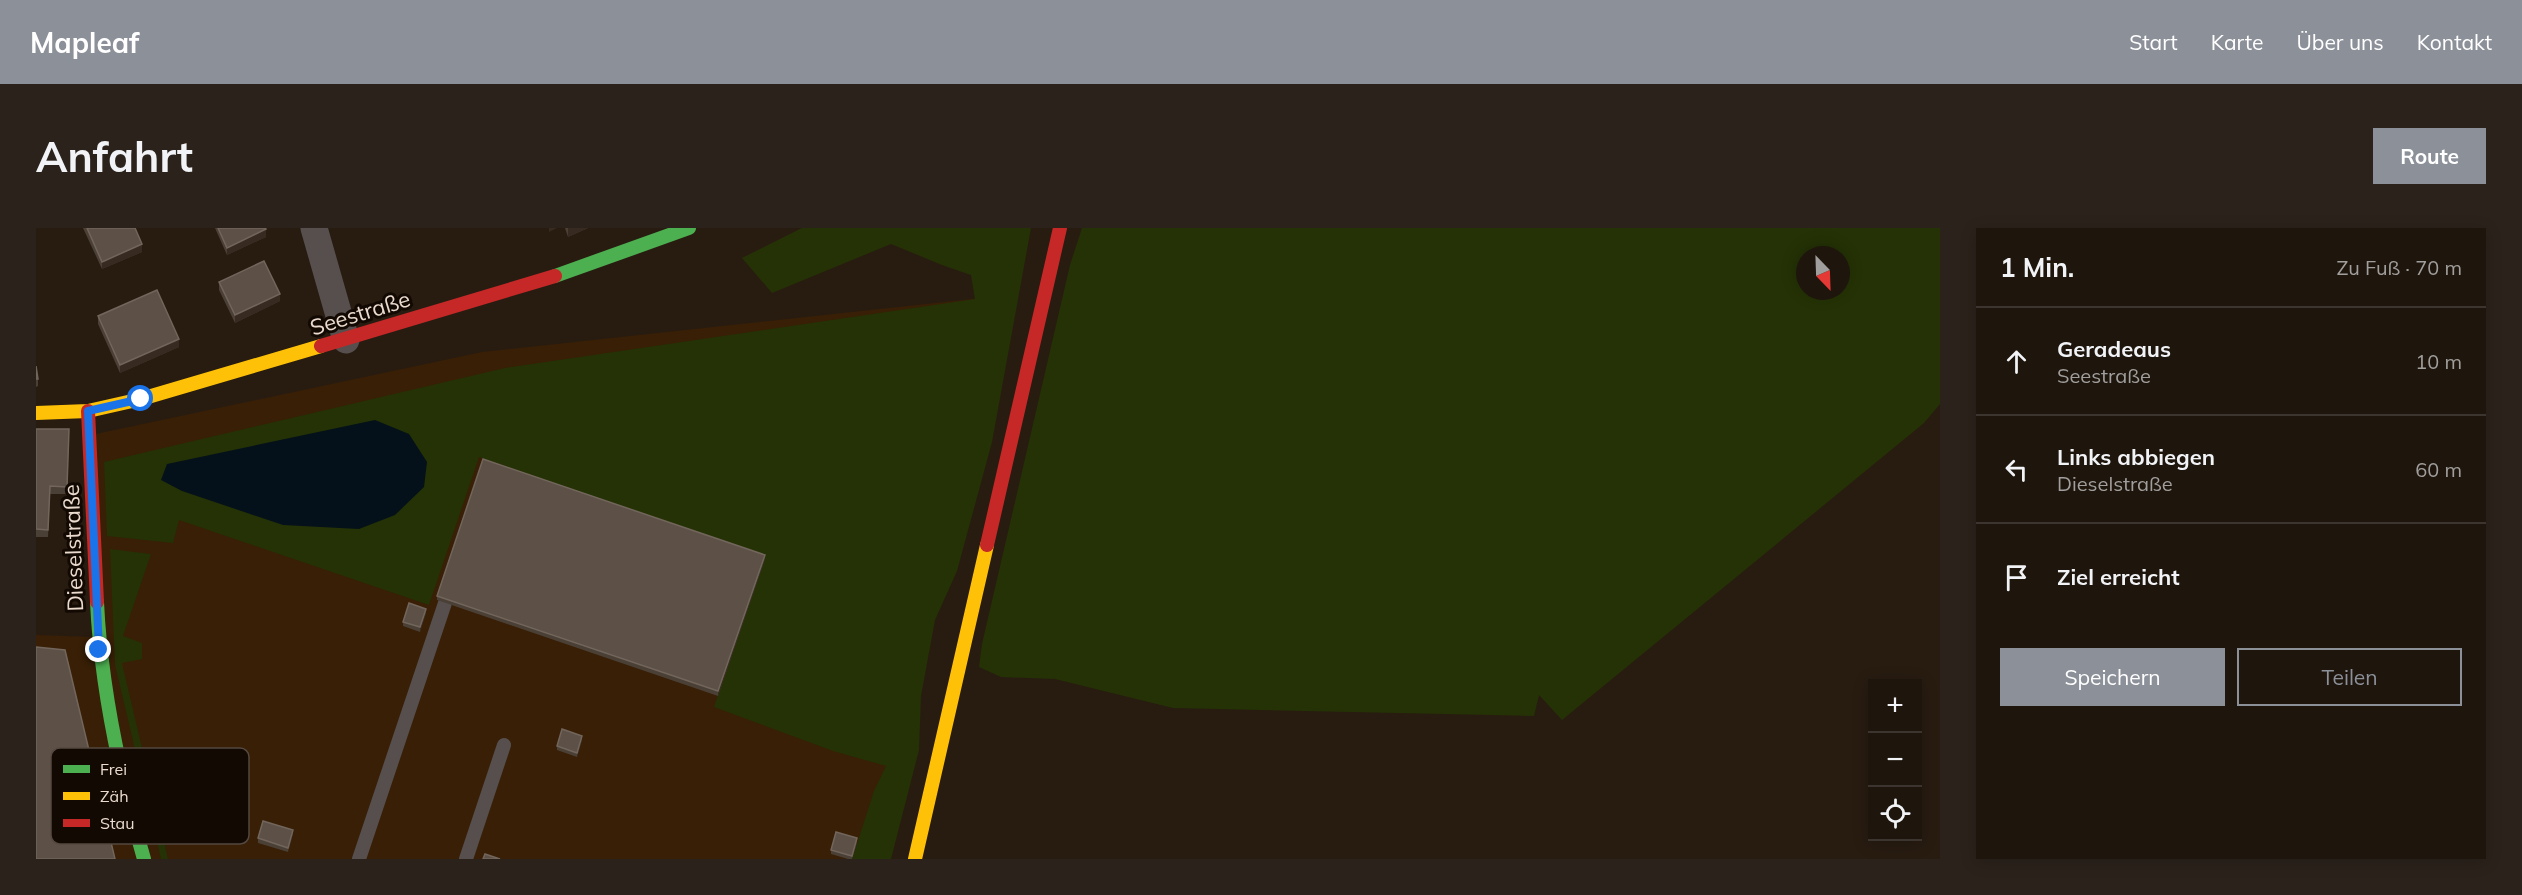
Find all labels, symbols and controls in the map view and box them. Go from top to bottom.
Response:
text: Mapleaf [30,25,139,60]
text: Start [2129,29,2178,55]
text: Karte [2211,29,2263,55]
text: Über uns [2296,29,2384,55]
text: Kontakt [2417,29,2492,55]
button: Route [2373,128,2486,184]
text: Anfahrt [36,130,193,183]
north arrow [1796,246,1850,300]
text: 1 Min. [2000,251,2074,284]
text: Zu Fuß · 70 m [2336,255,2462,280]
street label: Seestraße [307,285,413,341]
text: Geradeaus [2057,335,2171,363]
icon: ahead [2000,345,2033,378]
text: 10 m [2415,349,2462,374]
text: Seestraße [2057,363,2151,388]
route start [127,385,153,411]
text: Links abbiegen [2057,443,2215,471]
icon: left [2000,453,2033,486]
text: 60 m [2415,457,2462,482]
text: Dieselstraße [2057,471,2173,496]
street label: Dieselstraße [57,484,89,612]
icon: arrive [2000,561,2033,594]
text: Ziel erreicht [2057,563,2180,591]
route end [85,636,111,662]
button: Speichern [2000,648,2225,706]
button: Teilen [2237,648,2462,706]
map controls [1868,679,1922,841]
button: + [1868,679,1922,733]
button: − [1868,733,1922,787]
legend [51,748,249,844]
text: Frei [100,759,127,779]
text: Zäh [100,786,129,806]
button: locate [1868,787,1922,841]
text: Stau [100,813,134,833]

